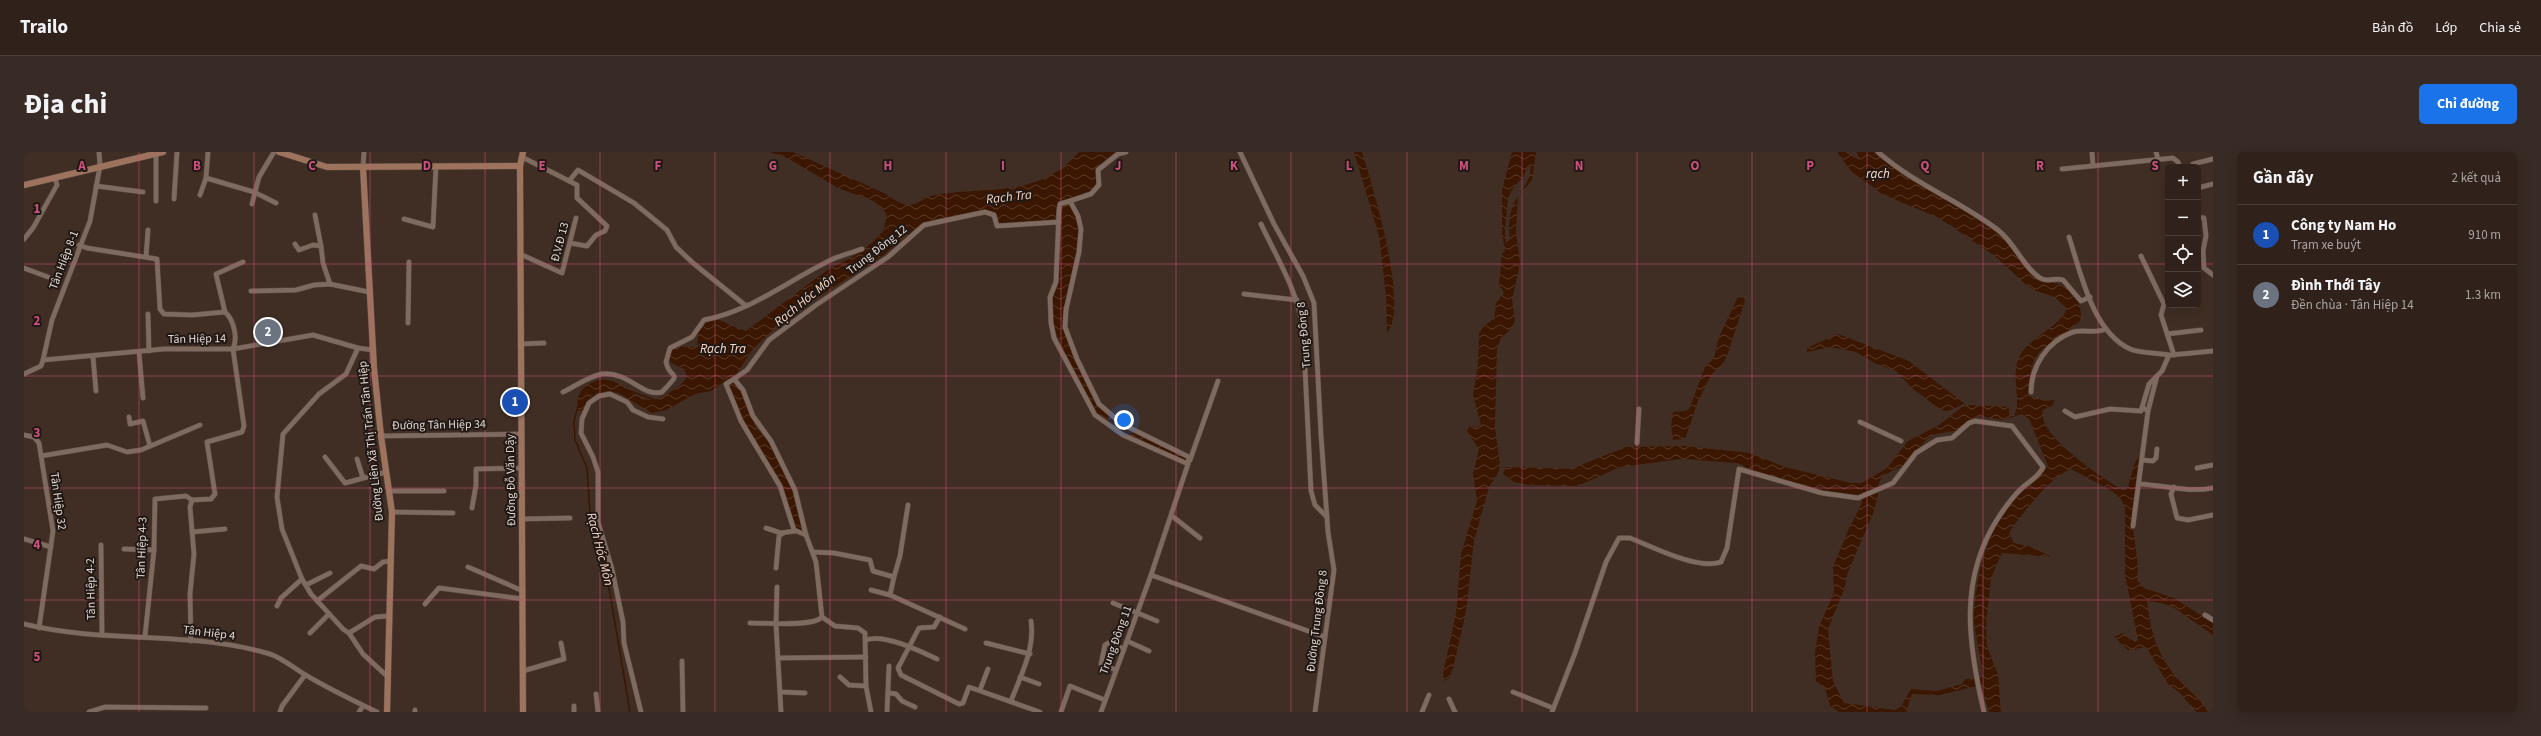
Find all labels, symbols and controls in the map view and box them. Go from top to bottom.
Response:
text: Trailo [20,14,68,41]
text: Bản đồ [2372,18,2413,38]
text: Lớp [2435,18,2457,38]
text: Chia sẻ [2479,18,2521,38]
text: Địa chỉ [24,84,107,124]
button: Chỉ đường [2419,84,2517,124]
text: A [77,157,86,175]
text: B [193,157,201,175]
text: C [308,157,316,175]
text: D [423,157,431,175]
text: E [538,157,546,175]
text: F [655,157,662,175]
text: G [769,157,777,175]
text: H [884,157,892,175]
text: I [1001,157,1005,175]
text: J [1115,157,1121,175]
text: K [1230,157,1239,175]
text: L [1346,157,1353,175]
text: M [1459,157,1469,175]
text: N [1575,157,1583,175]
text: O [1691,157,1700,175]
text: P [1806,157,1814,175]
text: Q [1921,157,1930,175]
text: R [2036,157,2044,175]
text: S [2151,157,2159,175]
map controls [2165,164,2201,308]
button: + [2165,164,2201,200]
water label: rạch [1866,165,1890,183]
text: Gần đây [2253,166,2314,190]
text: 2 kết quả [2452,169,2501,187]
water label: Rạch Tra [985,186,1033,208]
text: 1 [34,200,41,218]
button: − [2165,200,2201,236]
text: Công ty Nam Ho [2291,215,2396,236]
street label: Đ.V.Đ 13 [547,220,573,264]
street label: Trung Đông 12 [843,221,911,279]
text: 1 [2263,226,2269,244]
text: 910 m [2468,226,2501,244]
street label: Tân Hiệp 8-1 [45,228,83,292]
button: locate [2165,236,2201,272]
text: Trạm xe buýt [2291,236,2361,254]
water label: Rạch Hóc Môn [770,269,840,331]
button: layers [2165,272,2201,308]
text: Đình Thới Tây [2291,275,2381,296]
text: 2 [2263,286,2269,304]
text: 1.3 km [2465,286,2501,304]
text: Đền chùa · Tân Hiệp 14 [2291,296,2414,314]
street label: Trung Đông 8 [1293,301,1315,369]
text: 2 [34,312,41,330]
pin: 2 [255,317,281,347]
street label: Tân Hiệp 14 [168,330,226,348]
water label: Rạch Tra [700,340,746,358]
street label: Đường Liên Xã Thị Trấn Tân Hiệp [354,360,388,522]
pin: 1 [502,387,528,417]
your location [1114,410,1134,430]
street label: Đường Tân Hiệp 34 [392,416,486,434]
text: 3 [34,424,41,442]
street label: Đường Đỗ Văn Dậy [502,433,520,526]
street label: Tân Hiệp 32 [46,471,70,531]
water label: Rạch Hóc Môn [582,511,618,588]
street label: Tân Hiệp 4-3 [132,517,152,579]
text: 4 [34,536,41,554]
street label: Tân Hiệp 4-2 [82,558,100,620]
street label: Đường Trung Đông 8 [1302,569,1332,673]
street label: Trung Đông 11 [1096,603,1136,677]
street label: Tân Hiệp 4 [182,621,236,645]
text: 5 [34,648,41,666]

